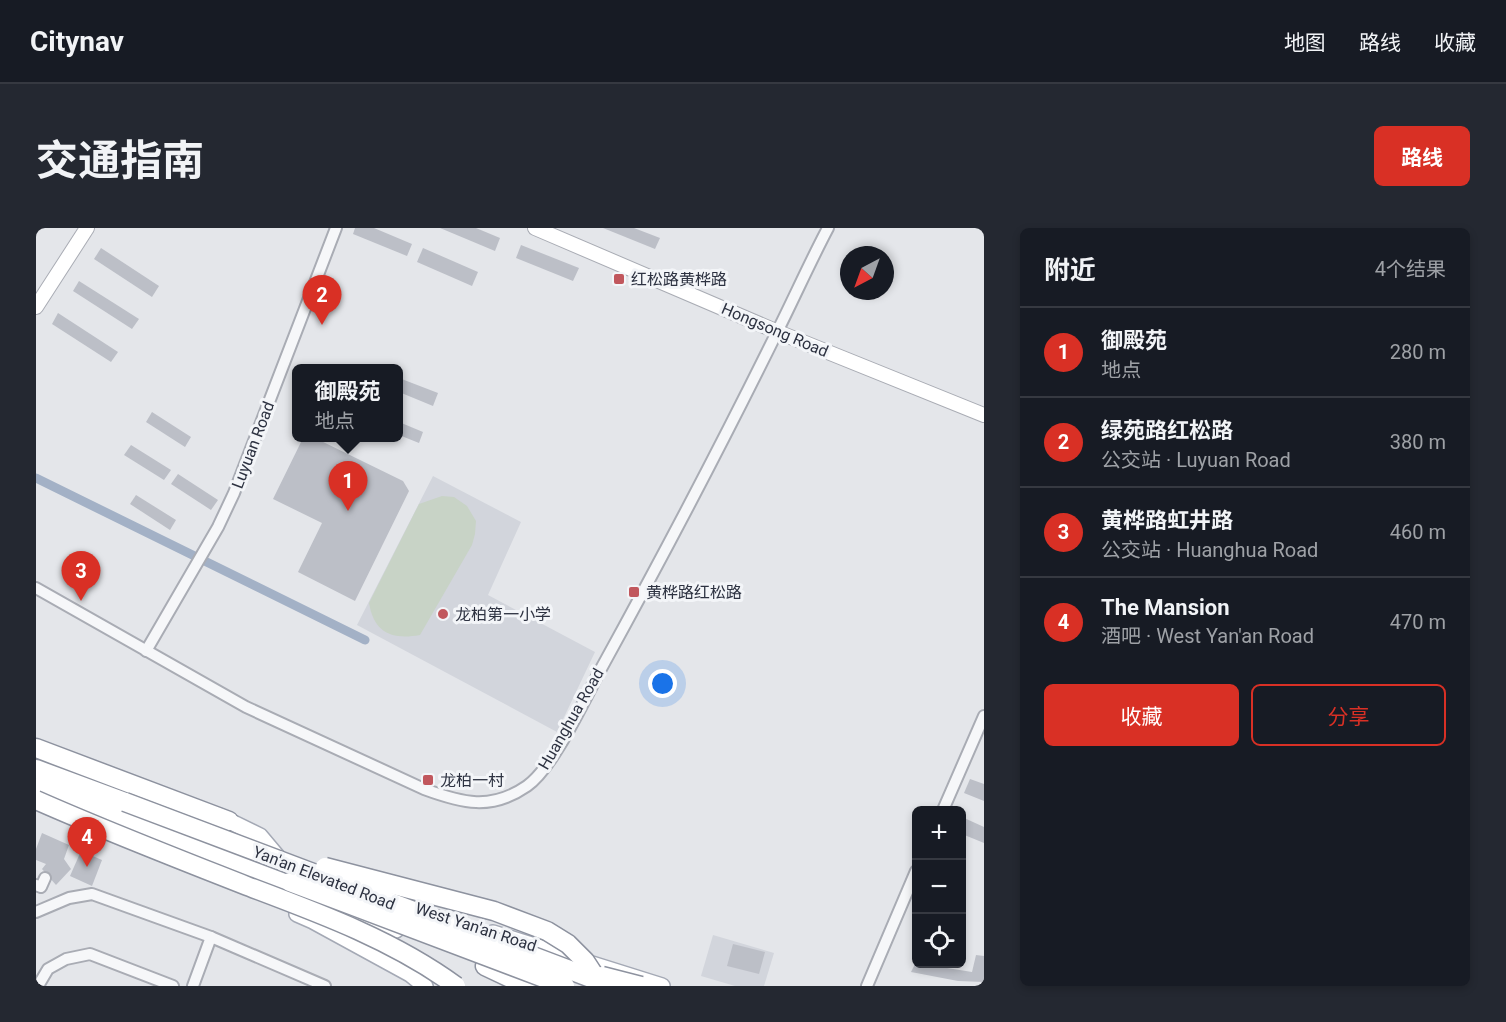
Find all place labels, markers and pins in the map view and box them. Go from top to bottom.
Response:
place label: 红松路黄桦路 [631,270,727,289]
marker: 红松路黄桦路 [612,272,626,286]
pin: 2 [302,276,342,325]
pin: 1 [328,462,368,511]
pin: 3 [62,552,100,601]
place label: 黄桦路红松路 [646,583,742,602]
marker: 黄桦路红松路 [627,585,641,599]
place label: 龙柏第一小学 [455,605,551,624]
marker: 龙柏第一小学 [436,607,450,621]
place label: 龙柏一村 [440,771,504,790]
marker: 龙柏一村 [421,773,435,787]
pin: 4 [68,818,106,867]

